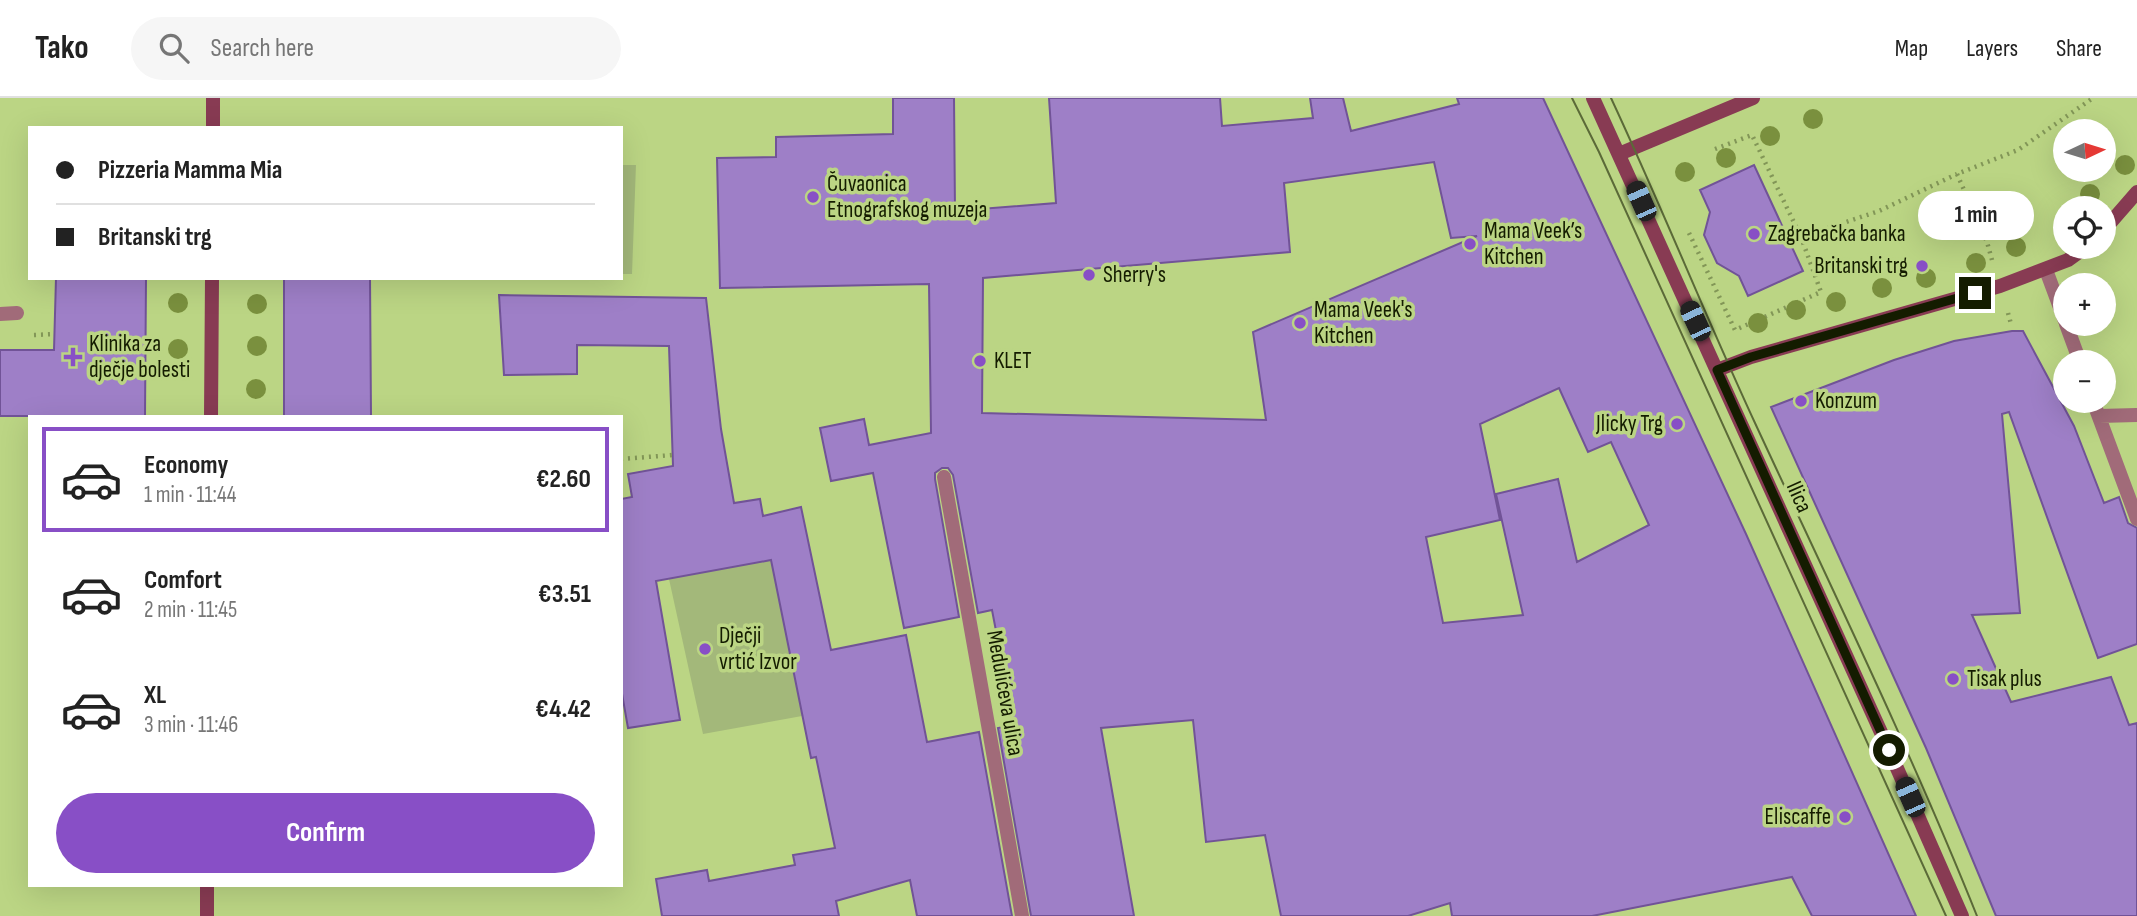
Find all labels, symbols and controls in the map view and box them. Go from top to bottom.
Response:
search box [131,17,621,80]
text: Tako [35,28,89,68]
icon: search [155,29,193,67]
text: Search here [211,33,314,64]
text: Map [1895,34,1928,63]
text: Layers [1966,34,2018,63]
text: Share [2056,34,2102,63]
north arrow [2053,119,2116,182]
map controls [2053,119,2116,413]
text: Pizzeria Mamma Mia [98,155,282,186]
place label: Čuvaonica Etnografskog muzeja [827,170,987,224]
car [1623,178,1660,224]
marker: Čuvaonica Etnografskog muzeja [805,189,821,205]
callout: 1 min [1917,192,2033,240]
button: locate [2053,196,2116,259]
text: 1 min [1955,201,1997,229]
place label: Mama Veek’s Kitchen [1484,217,1582,271]
place label: Zagrebačka banka [1768,220,1906,248]
text: Britanski trg [98,222,212,253]
marker: Zagrebačka banka [1746,226,1762,242]
marker: Mama Veek’s Kitchen [1462,236,1478,252]
place label: Britanski trg [1814,252,1908,280]
marker: Britanski trg [1914,258,1930,274]
place label: Sherry's [1103,261,1166,289]
marker: Sherry's [1081,267,1097,283]
button: + [2053,273,2116,336]
route end [1959,277,1991,309]
place label: Mama Veek's Kitchen [1314,296,1413,350]
car [1677,298,1714,344]
marker: Mama Veek's Kitchen [1292,315,1308,331]
place label: Klinika za dječje bolesti [89,330,190,384]
marker: Klinika za dječje bolesti [63,347,83,367]
place label: KLET [994,347,1032,375]
button: − [2053,350,2116,413]
marker: KLET [972,353,988,369]
place label: Konzum [1815,387,1877,415]
marker: Konzum [1793,393,1809,409]
place label: Jlicky Trg [1595,410,1663,438]
marker: Jlicky Trg [1669,416,1685,432]
icon: car [60,448,123,511]
text: Economy [144,450,228,481]
text: €2.60 [536,464,591,495]
street label: Ilica [1780,477,1818,517]
text: 1 min · 11:44 [144,481,236,509]
icon: car [60,563,123,626]
text: Comfort [144,565,222,596]
text: €3.51 [538,579,591,610]
text: 2 min · 11:45 [144,596,237,624]
place label: Dječji vrtić Izvor [719,622,797,676]
street label: Medulićeva ulica [980,628,1030,758]
marker: Dječji vrtić Izvor [697,641,713,657]
place label: Tisak plus [1967,665,2042,693]
marker: Tisak plus [1945,671,1961,687]
icon: car [60,678,123,741]
text: XL [144,680,166,711]
text: €4.42 [535,694,591,725]
text: 3 min · 11:46 [144,711,238,739]
route start [1873,734,1905,766]
car [1892,774,1929,820]
button: Confirm [56,793,595,873]
place label: Eliscaffe [1765,803,1831,831]
marker: Eliscaffe [1837,809,1853,825]

